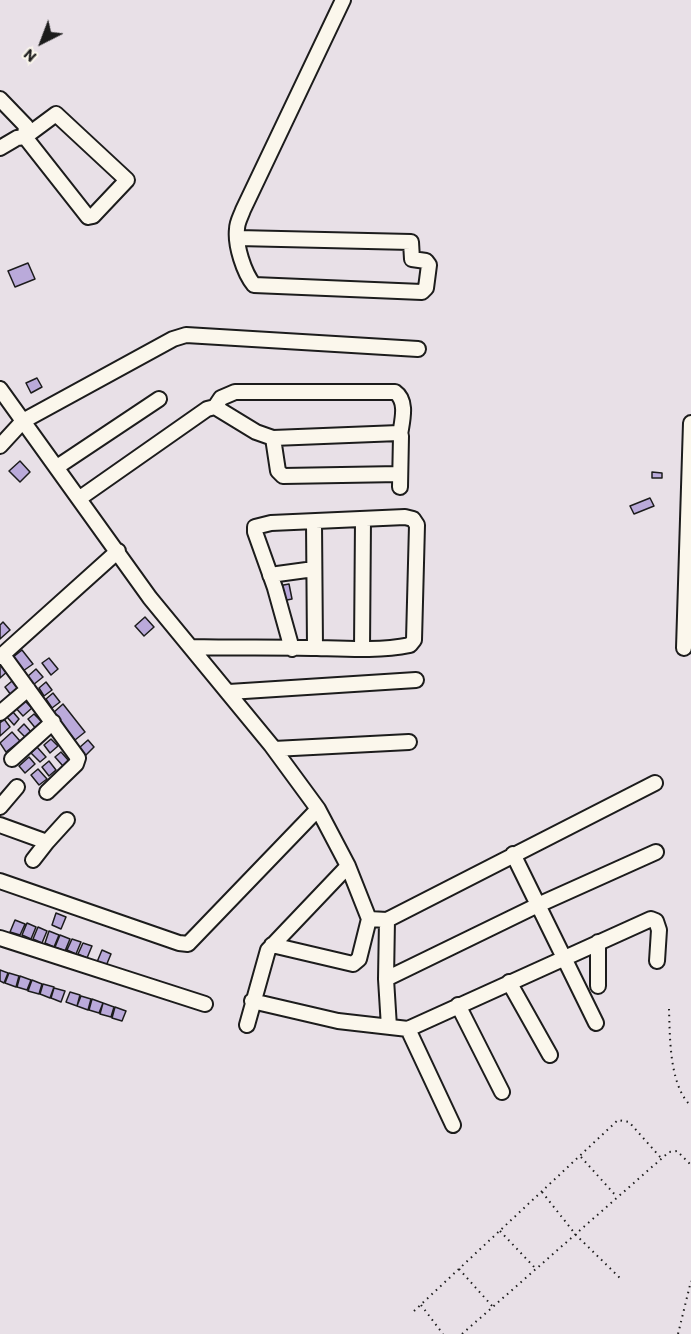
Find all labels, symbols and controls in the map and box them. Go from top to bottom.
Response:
north arrow [12,12,72,72]
text: N [19,45,40,66]

